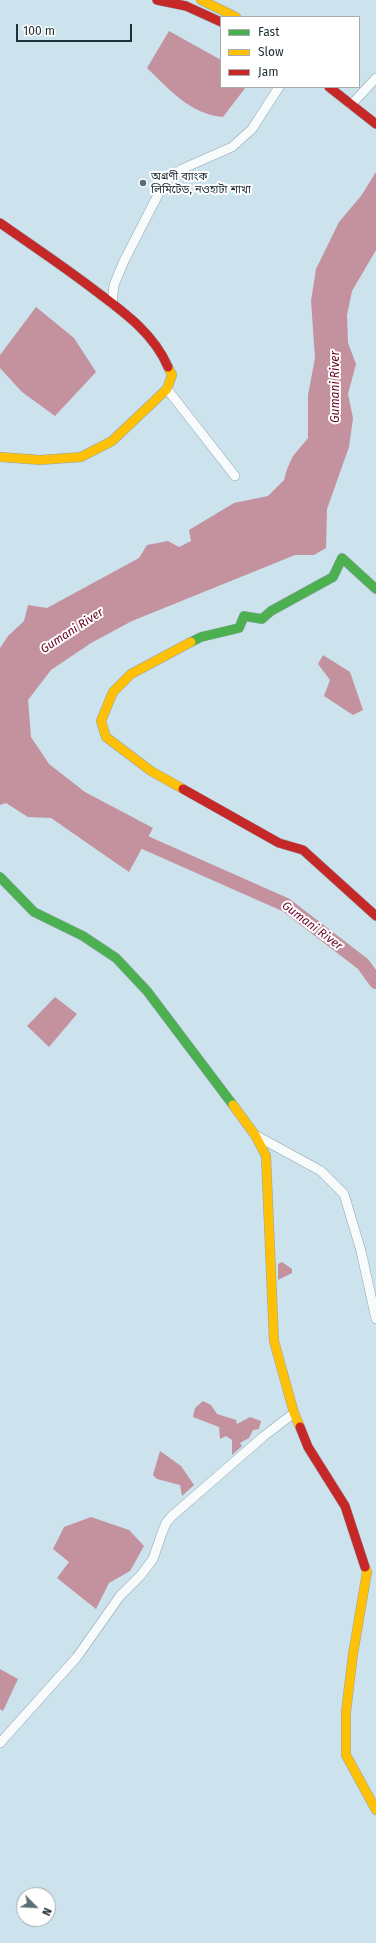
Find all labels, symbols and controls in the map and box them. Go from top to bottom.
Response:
scale bar [18,16,134,42]
legend [220,16,360,88]
text: 100 m [23,24,55,38]
text: Fast [258,25,280,39]
text: Slow [258,45,284,59]
text: Jam [258,65,278,79]
place label: অগ্রণী ব্যাংক লিমিটেড, নওহাটা শাখা [151,170,251,196]
marker: অগ্রণী ব্যাংক লিমিটেড, নওহাটা শাখা [138,178,148,188]
water label: Gumani River [329,351,343,423]
water label: Gumani River [38,605,106,657]
water label: Gumani River [279,899,345,953]
north arrow [16,1887,56,1927]
text: N [39,1906,54,1918]

